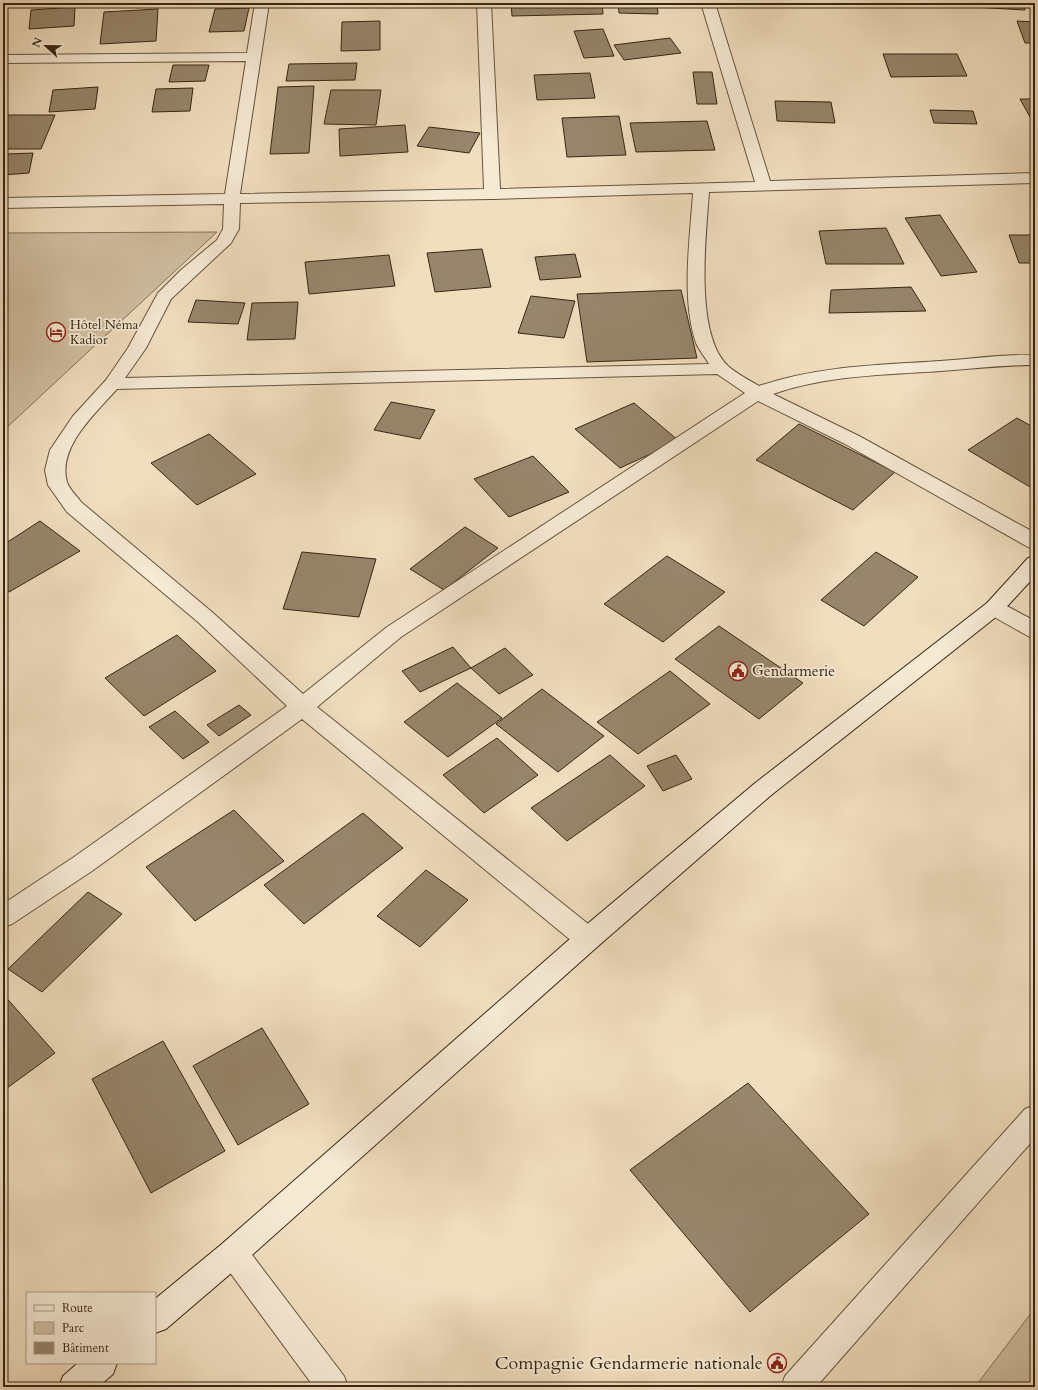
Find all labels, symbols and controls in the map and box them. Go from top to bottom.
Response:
north arrow [26,26,66,66]
text: N [28,35,46,50]
place label: Hôtel Néma Kadior [70,316,139,349]
hotel icon: Hôtel Néma Kadior [45,321,67,343]
public building icon: Gendarmerie [727,660,749,682]
place label: Gendarmerie [752,661,835,681]
legend [26,1292,156,1364]
text: Route [62,1300,93,1316]
text: Parc [62,1320,85,1336]
text: Bâtiment [62,1340,109,1356]
place label: Compagnie Gendarmerie nationale [495,1351,763,1376]
public building icon: Compagnie Gendarmerie nationale [766,1352,788,1374]

